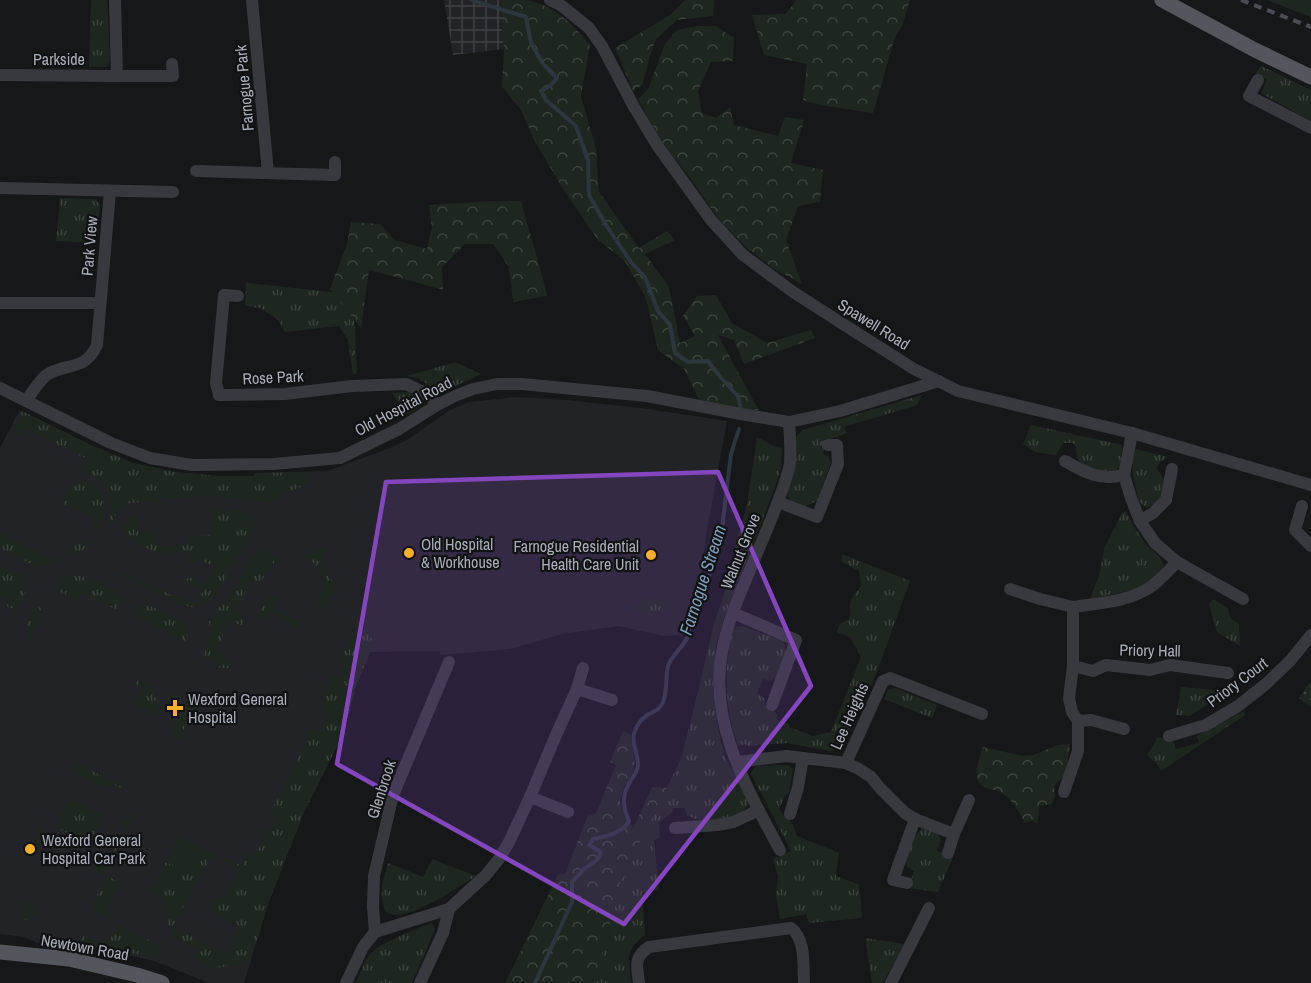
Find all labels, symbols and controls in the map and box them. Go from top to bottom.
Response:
street label: Farnogue Park [229,44,259,132]
street label: Parkside [33,48,85,70]
street label: Park View [75,215,103,277]
street label: Spawell Road [834,293,914,355]
street label: Rose Park [242,364,305,390]
street label: Old Hospital Road [351,371,455,441]
street label: Walnut Grove [715,510,765,592]
water label: Farnogue Stream [673,522,732,638]
place label: Old Hospital & Workhouse [421,533,500,573]
place label: Farnogue Residential Health Care Unit [513,535,639,575]
marker: Old Hospital & Workhouse [402,546,416,560]
marker: Farnogue Residential Health Care Unit [644,548,658,562]
street label: Priory Hall [1119,638,1181,662]
street label: Priory Court [1202,652,1272,712]
street label: Lee Heights [825,679,873,753]
place label: Wexford General Hospital [188,688,287,728]
marker: Wexford General Hospital [166,699,184,717]
street label: Glenbrook [361,756,401,821]
place label: Wexford General Hospital Car Park [42,829,146,869]
marker: Wexford General Hospital Car Park [23,842,37,856]
street label: Newtown Road [39,928,131,966]

